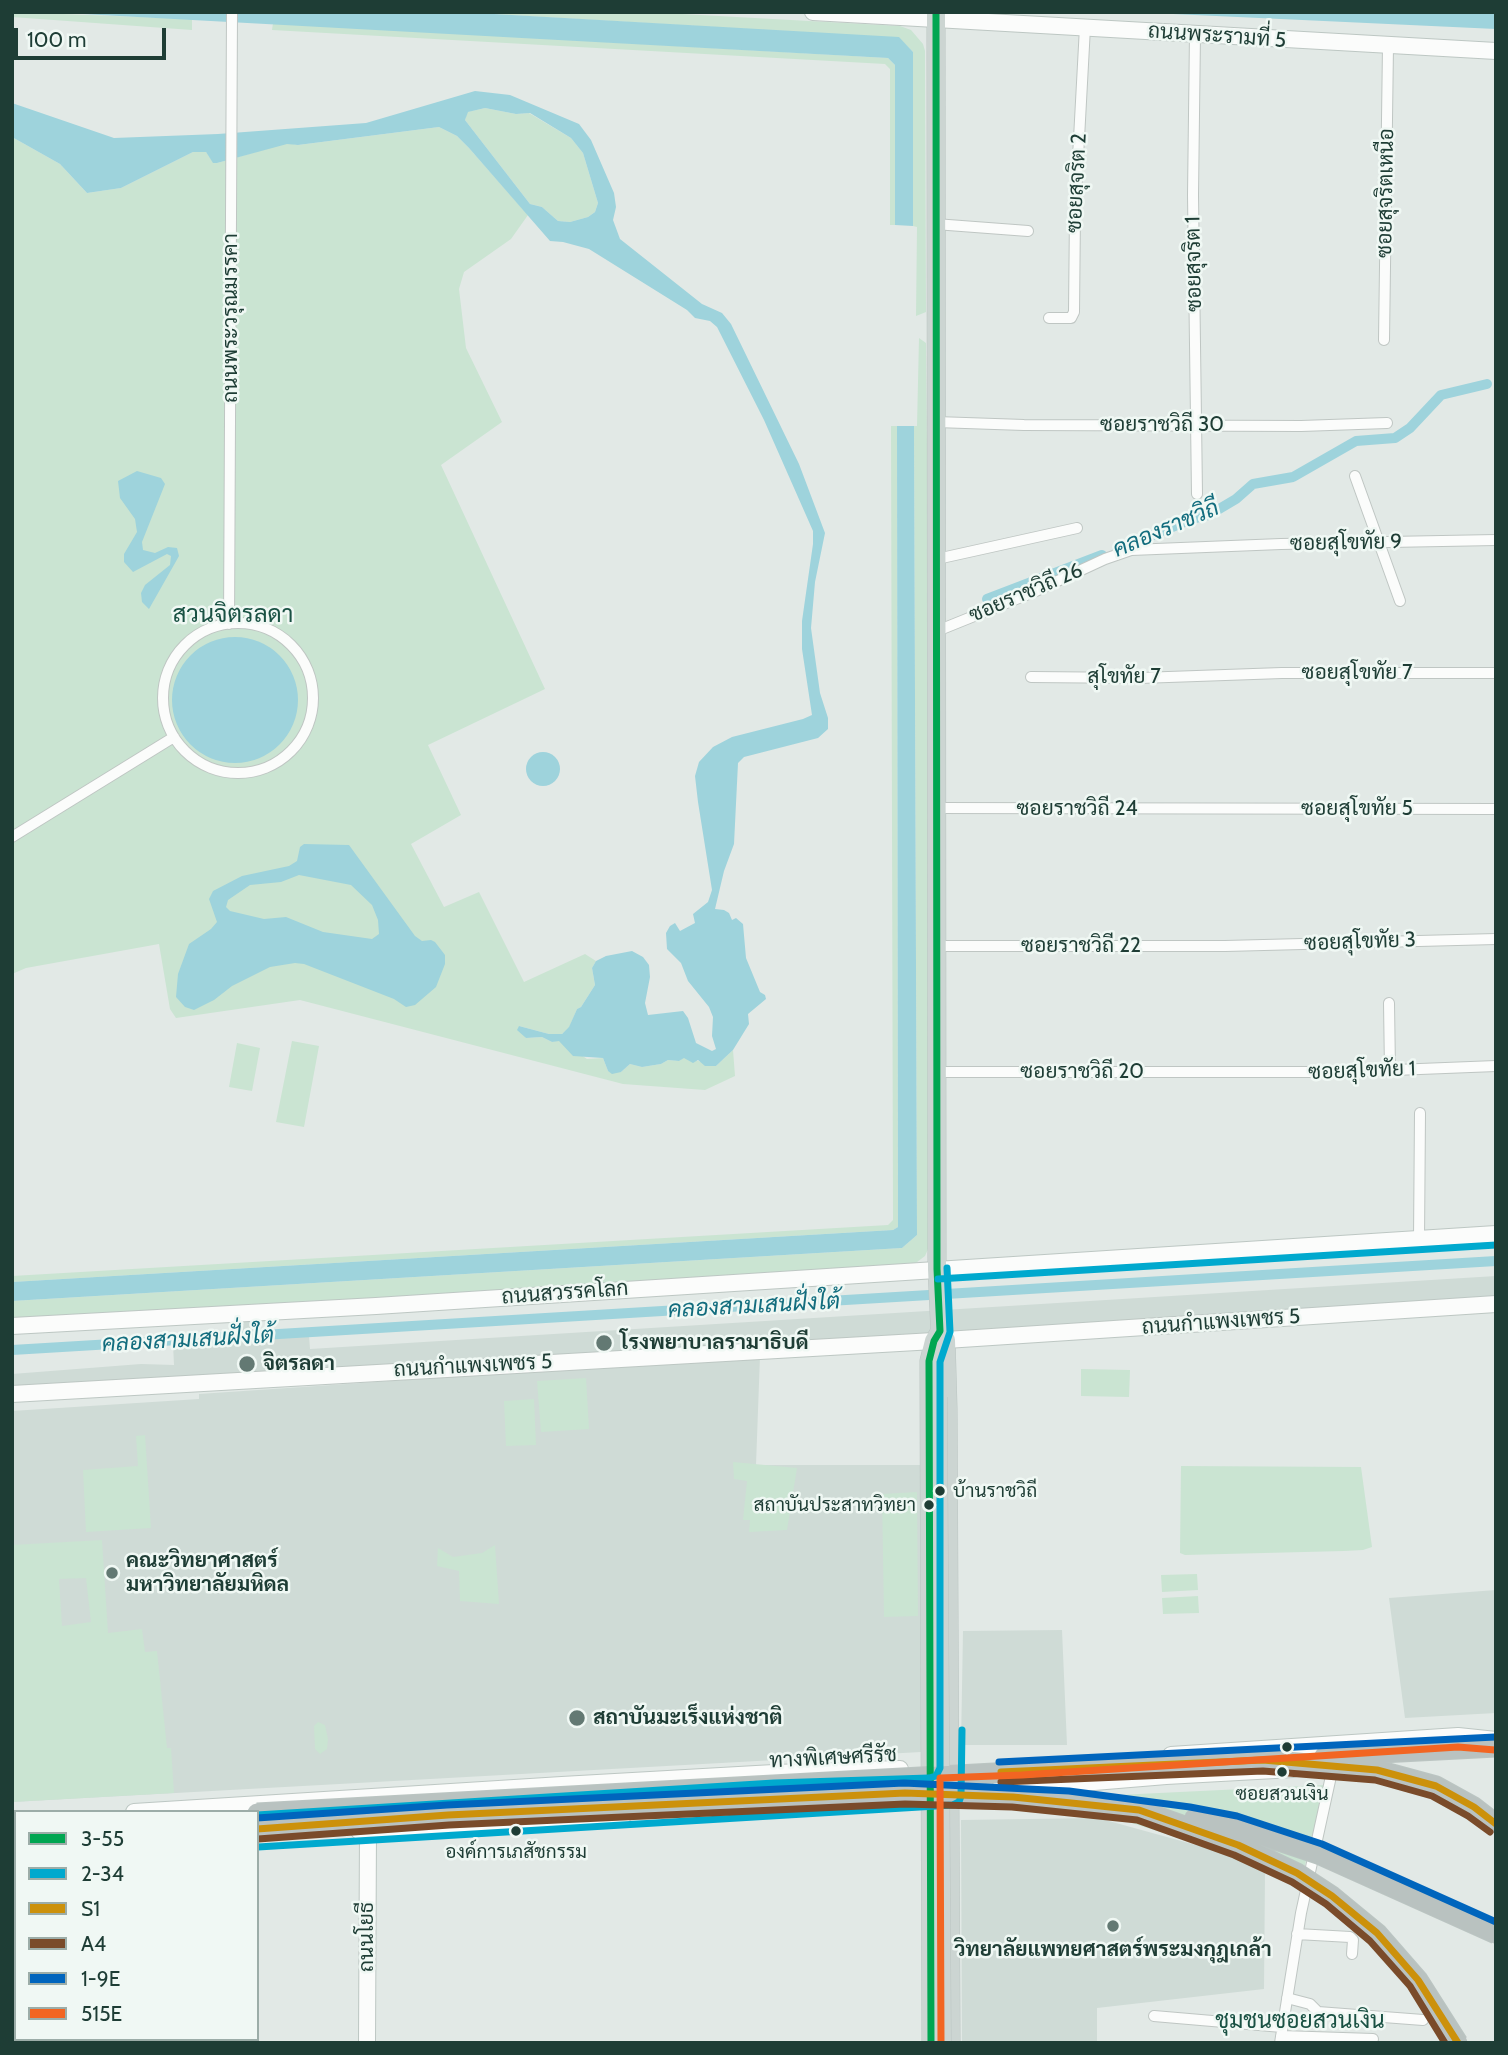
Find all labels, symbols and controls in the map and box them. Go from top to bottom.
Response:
scale bar [18,14,170,58]
street label: ถนนพระรามที่ 5 [1147,19,1287,53]
text: 100 m [27,27,86,52]
street label: ซอยสุจริตเหนือ [1372,128,1400,258]
street label: ซอยสุจริต 2 [1062,133,1092,233]
street label: ซอยสุจริต 1 [1181,216,1207,312]
street label: ถนนพระวรุณมรรคา [218,233,244,403]
street label: ซอยราชวิถี 30 [1100,412,1224,438]
water label: คลองราชวิถี [1109,494,1223,564]
street label: ซอยสุโขทัย 9 [1290,529,1402,557]
street label: ซอยราชวิถี 26 [965,558,1087,628]
district label: สวนจิตรลดา [173,601,293,629]
street label: ซอยสุโขทัย 7 [1302,660,1412,686]
street label: สุโขทัย 7 [1087,664,1161,690]
street label: ซอยราชวิถี 24 [1016,796,1138,822]
street label: ซอยสุโขทัย 5 [1301,796,1413,822]
street label: ซอยสุโขทัย 3 [1304,927,1416,957]
street label: ซอยราชวิถี 22 [1021,933,1141,959]
street label: ซอยสุโขทัย 1 [1308,1057,1416,1085]
street label: ซอยราชวิถี 20 [1020,1059,1144,1085]
street label: ถนนสวรรคโลก [501,1276,629,1310]
water label: คลองสามเสนฝั่งใต้ [667,1288,841,1324]
street label: ถนนกำแพงเพชร 5 [1141,1304,1301,1340]
water label: คลองสามเสนฝั่งใต้ [101,1322,275,1358]
place label: โรงพยาบาลรามาธิบดี [620,1330,809,1356]
marker: โรงพยาบาลรามาธิบดี [594,1333,614,1353]
street label: ถนนกำแพงเพชร 5 [393,1349,553,1383]
place label: จิตรลดา [263,1351,335,1377]
marker: จิตรลดา [237,1354,257,1374]
place label: บ้านราชวิถี [953,1480,1037,1502]
marker: บ้านราชวิถี [933,1484,947,1498]
place label: สถาบันประสาทวิทยา [754,1494,916,1516]
marker: สถาบันประสาทวิทยา [922,1498,936,1512]
place label: คณะวิทยาศาสตร์ มหาวิทยาลัยมหิดล [126,1548,289,1598]
marker: คณะวิทยาศาสตร์ มหาวิทยาลัยมหิดล [104,1565,120,1581]
place label: สถาบันมะเร็งแห่งชาติ [593,1705,783,1731]
marker: สถาบันมะเร็งแห่งชาติ [567,1708,587,1728]
unlabelled marker [1280,1740,1294,1754]
street label: ทางพิเศษศรีรัช [769,1742,897,1774]
marker: ซอยสวนเงิน [1275,1765,1289,1779]
place label: ซอยสวนเงิน [1235,1783,1329,1805]
legend [14,1810,259,2041]
marker: องค์การเภสัชกรรม [509,1824,523,1838]
text: 3-55 [81,1826,124,1851]
place label: องค์การเภสัชกรรม [445,1841,587,1863]
text: 2-34 [81,1861,124,1886]
text: S1 [81,1896,100,1921]
street label: ถนนโยธี [354,1902,380,1972]
marker: วิทยาลัยแพทยศาสตร์พระมงกุฎเกล้า [1105,1918,1121,1934]
text: A4 [81,1931,106,1956]
place label: วิทยาลัยแพทยศาสตร์พระมงกุฎเกล้า [954,1937,1272,1963]
text: 1-9E [81,1966,120,1991]
text: 515E [81,2001,122,2026]
district label: ชุมชนซอยสวนเงิน [1215,2007,1385,2035]

